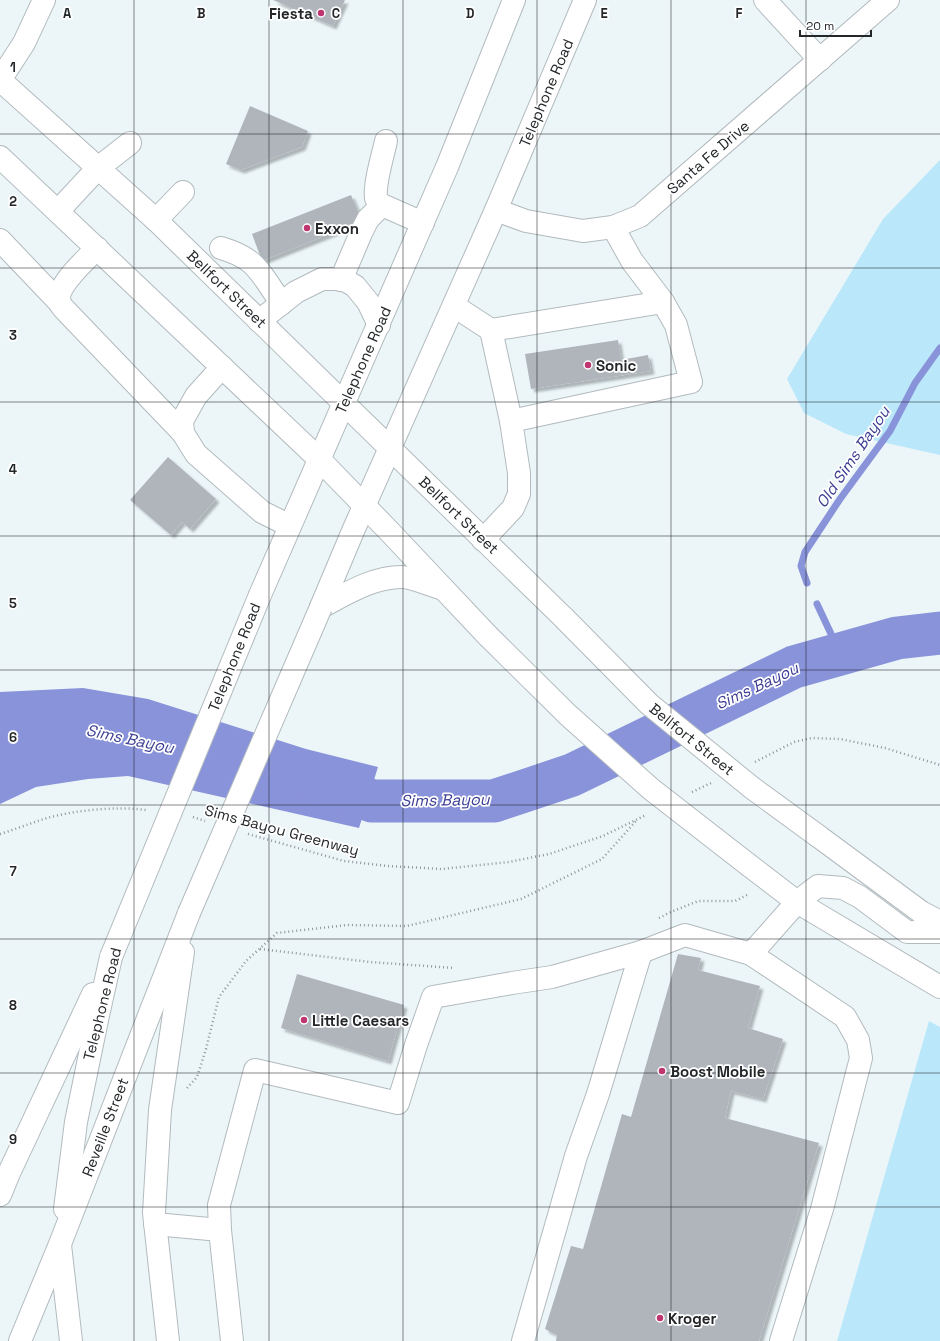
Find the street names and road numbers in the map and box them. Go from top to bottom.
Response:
street label: Telephone Road [515,36,577,150]
street label: Santa Fe Drive [663,116,753,198]
street label: Bellfort Street [183,246,271,332]
street label: Telephone Road [331,303,395,417]
street label: Bellfort Street [415,472,503,558]
street label: Telephone Road [204,600,264,714]
street label: Bellfort Street [646,699,738,779]
street label: Sims Bayou Greenway [203,800,361,860]
street label: Telephone Road [79,946,125,1062]
street label: Reveille Street [77,1075,133,1179]

